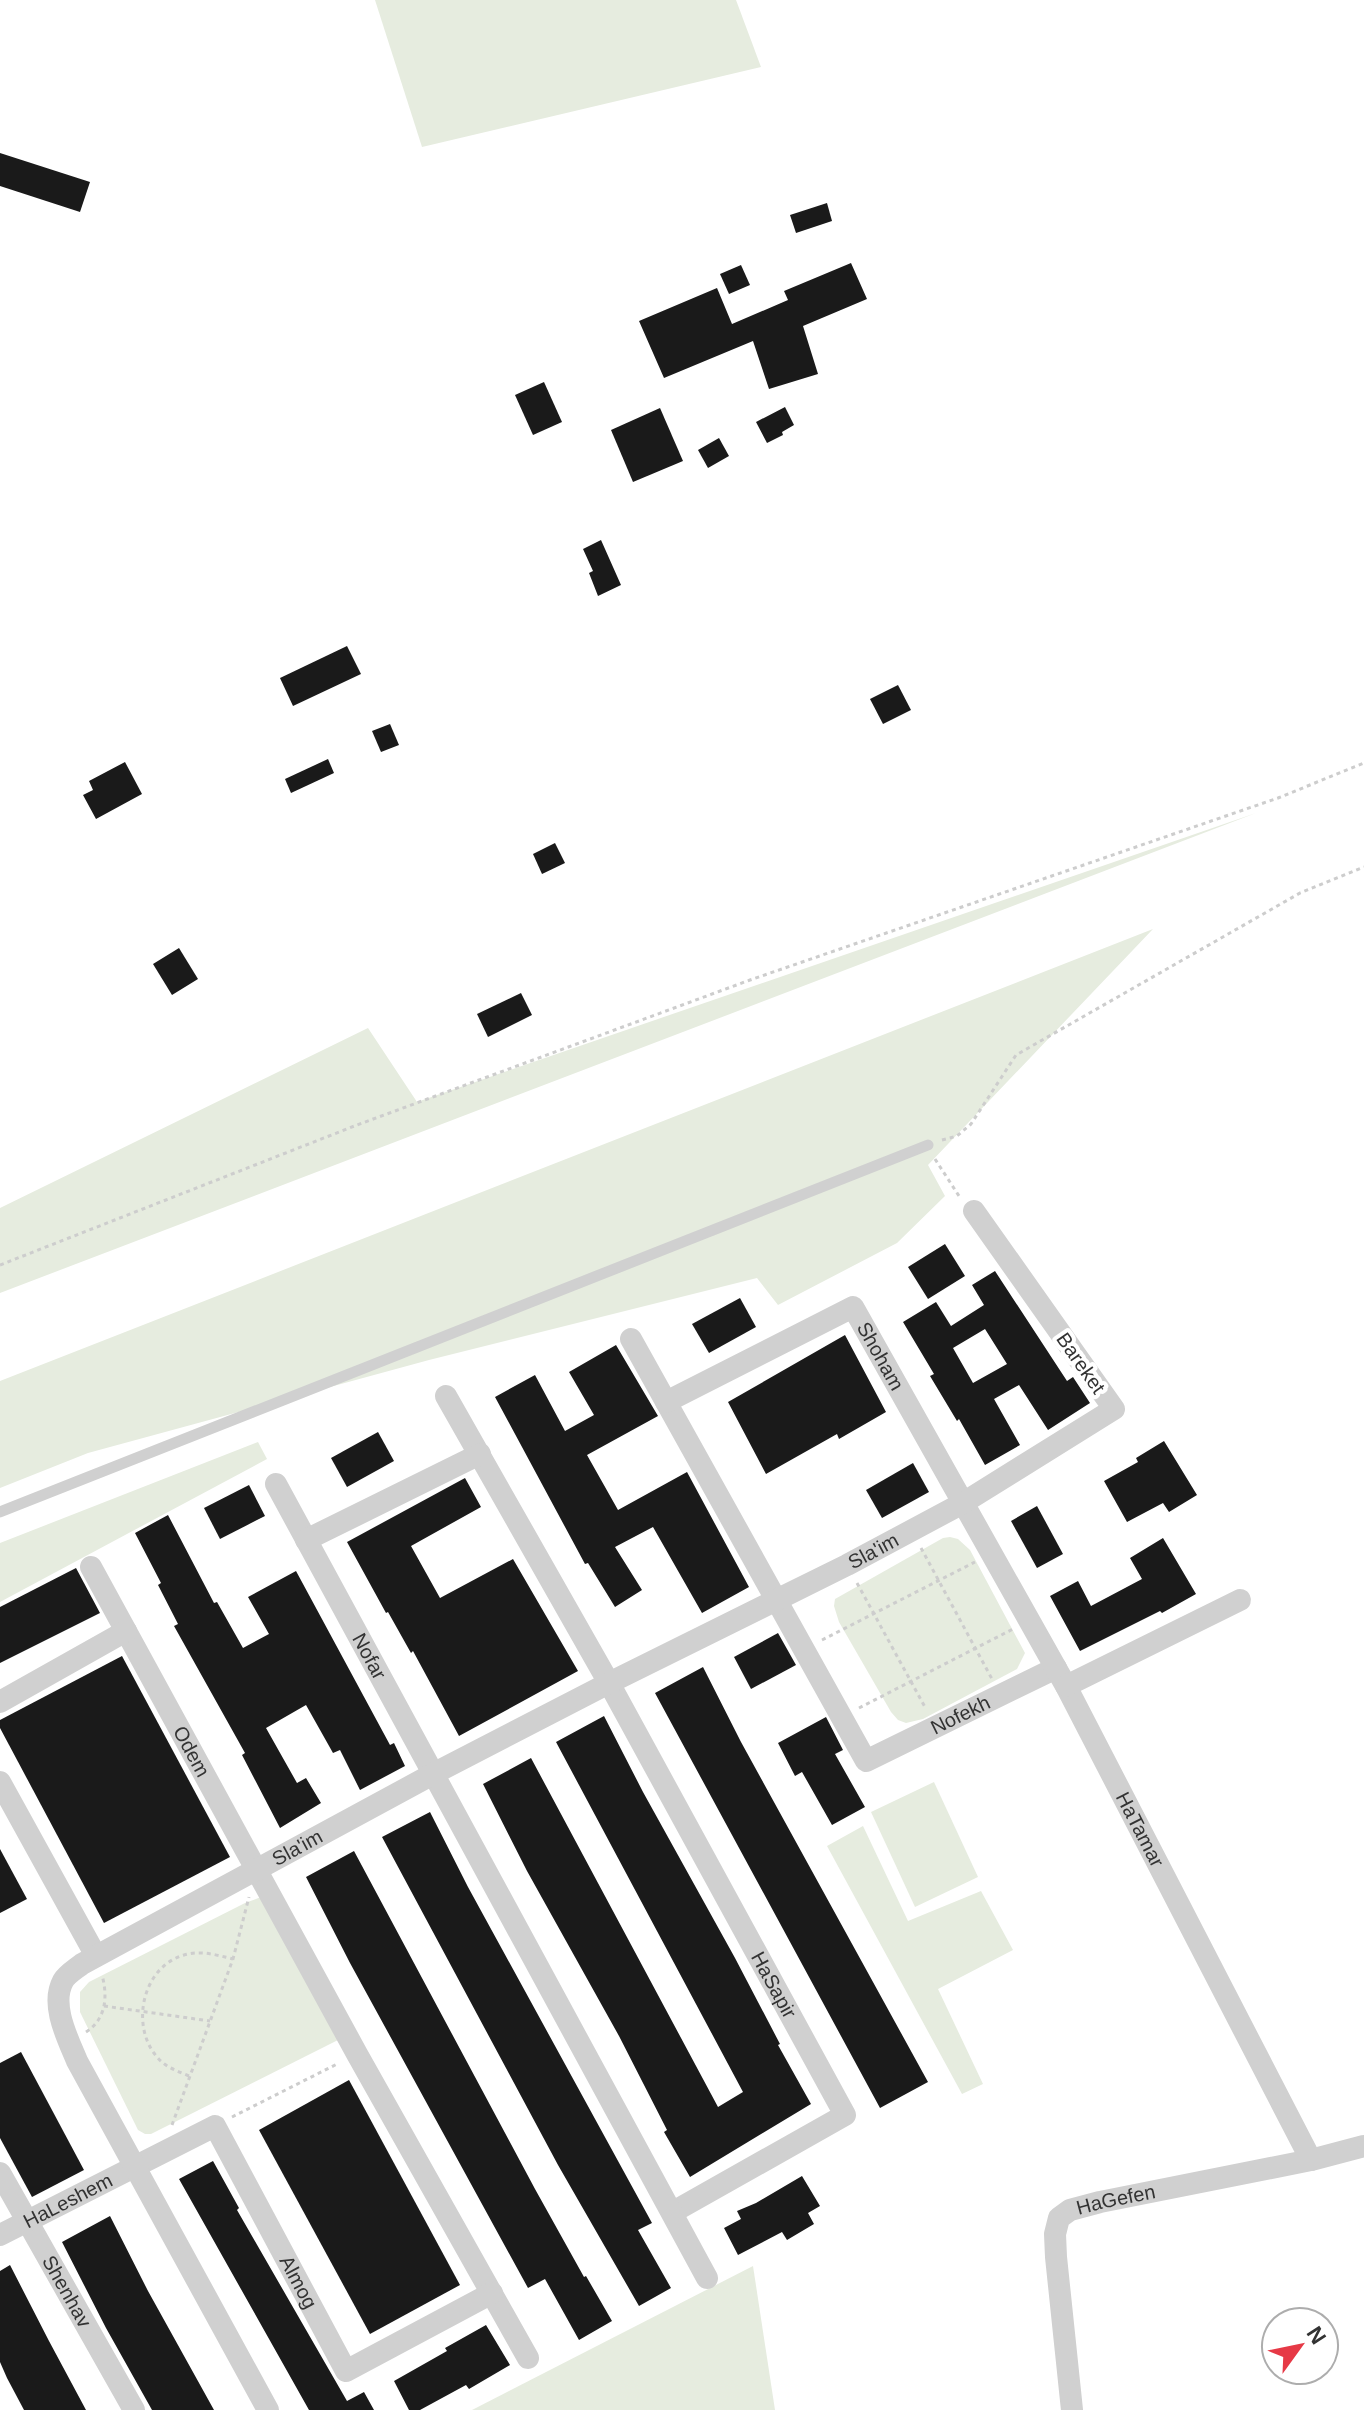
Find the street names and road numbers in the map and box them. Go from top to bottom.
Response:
street label: Shoham [853,1318,908,1394]
street label: Bareket [1052,1328,1110,1398]
street label: Sla'im [844,1529,902,1573]
street label: Nofar [348,1630,391,1683]
street label: Nofekh [927,1691,994,1739]
street label: Odem [169,1722,214,1780]
street label: HaTamar [1112,1788,1169,1871]
street label: Sla'im [268,1825,326,1870]
street label: HaSapir [747,1948,801,2022]
street label: HaLeshem [20,2169,116,2232]
street label: HaGefen [1074,2180,1157,2219]
street label: Shenhav [38,2252,96,2331]
street label: Almog [275,2252,322,2312]

